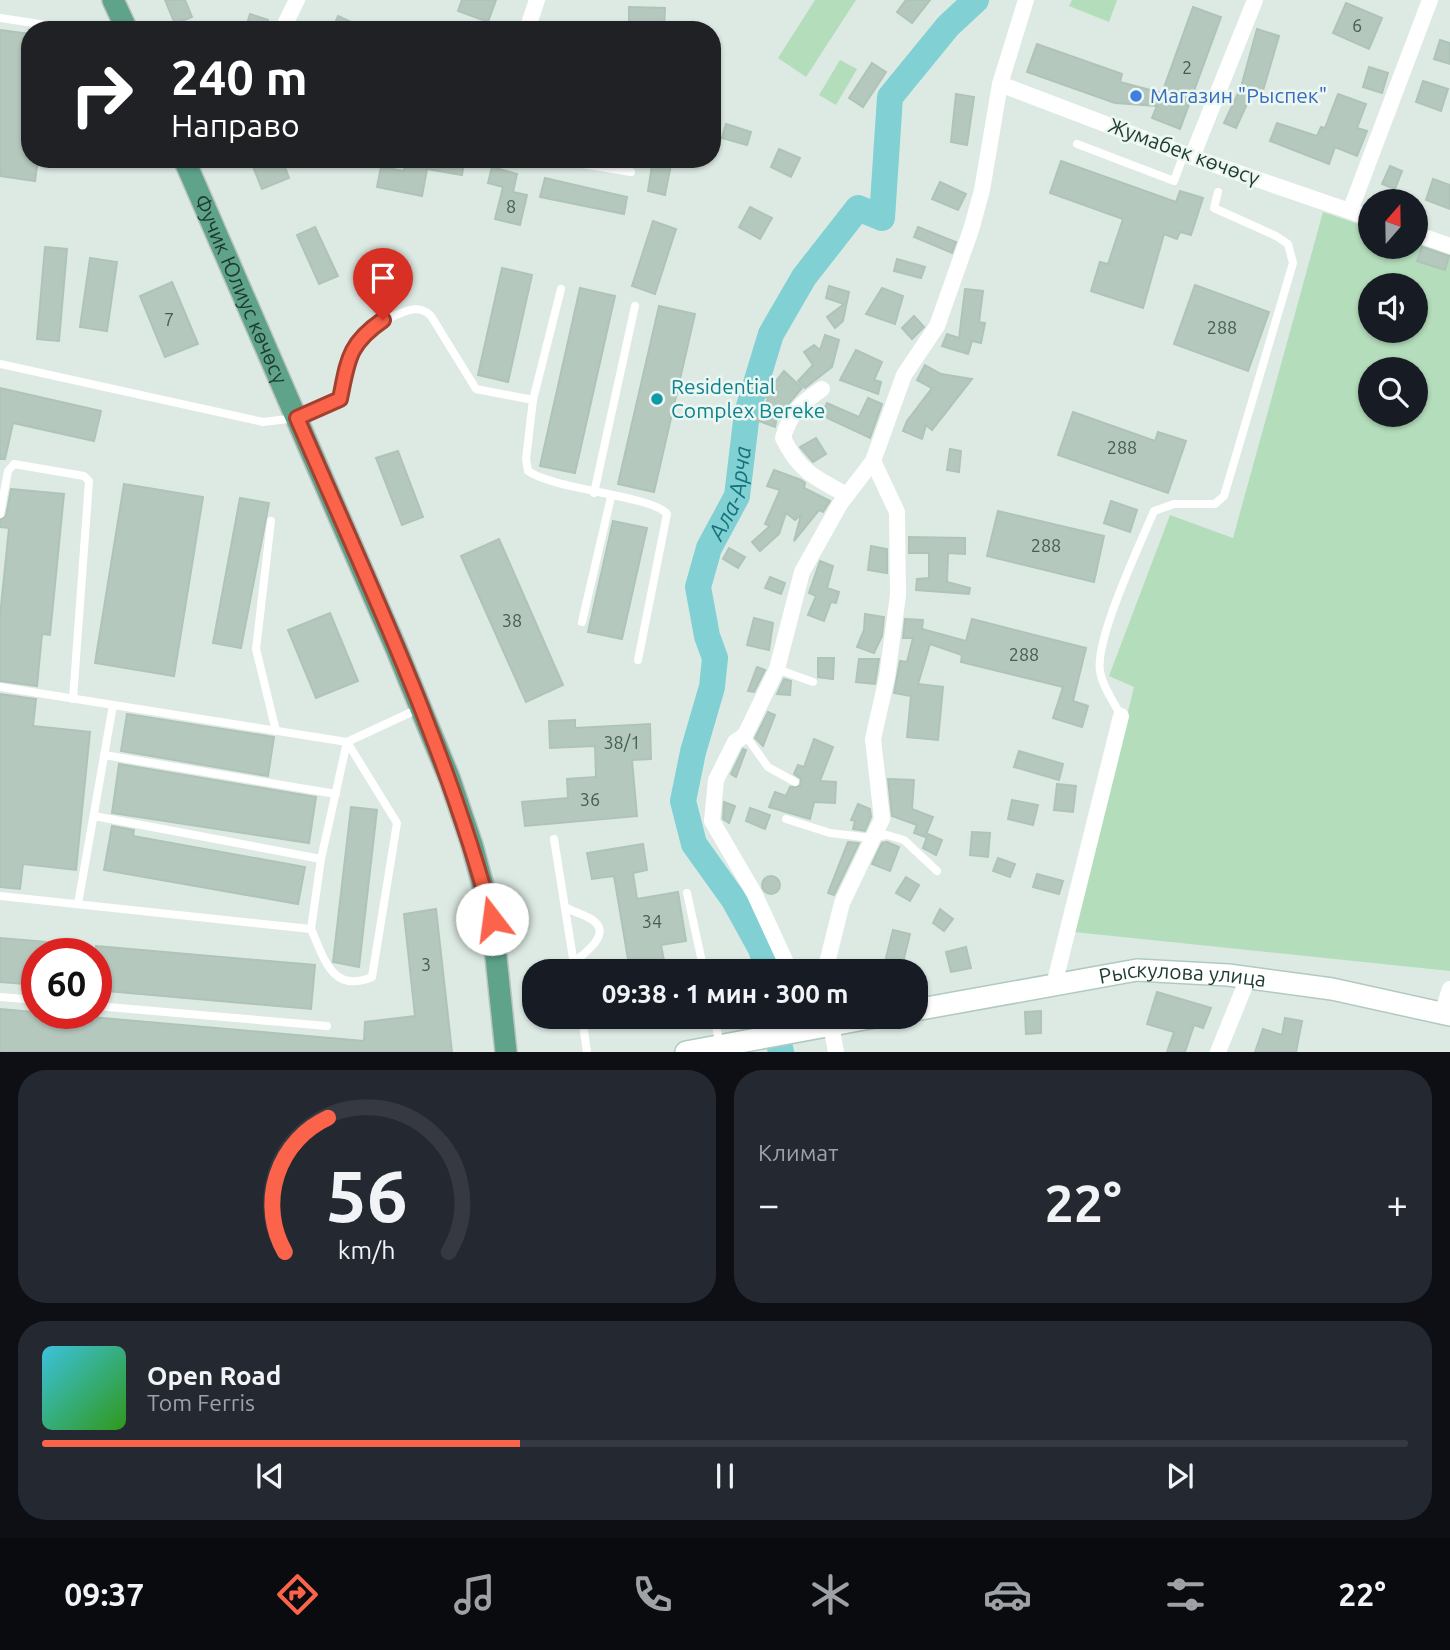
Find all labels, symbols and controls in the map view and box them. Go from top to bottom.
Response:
house number: 6 [1352,15,1362,35]
icon: right [56,49,147,140]
text: 240 m [171,49,308,104]
house number: 2 [1182,57,1192,77]
place label: Магазин "Рыспек" [1150,83,1327,107]
marker: Магазин "Рыспек" [1128,88,1144,104]
text: Направо [171,107,300,143]
street label: Жумабек көчөсү [1105,113,1263,190]
north arrow [1358,189,1428,259]
map controls [1358,189,1428,427]
street label: Фучик Юлиус көчөсү [190,190,293,387]
house number: 8 [506,196,516,216]
pin [353,248,413,320]
icon: arrive [364,259,402,297]
button: sound [1358,273,1428,343]
house number: 7 [164,309,174,329]
house number: 288 [1207,317,1237,337]
button: search [1358,357,1428,427]
place label: Residential Complex Bereke [671,374,825,422]
marker: Residential Complex Bereke [649,391,665,407]
house number: 288 [1107,437,1137,457]
water label: Ала-Арча [702,445,755,545]
house number: 288 [1031,535,1061,555]
house number: 38 [502,610,522,630]
house number: 288 [1009,644,1039,664]
house number: 38/1 [603,732,641,752]
house number: 36 [580,789,600,809]
position arrow [455,882,529,956]
house number: 34 [642,911,662,931]
speed limit sign: 60 [21,938,112,1029]
house number: 3 [421,954,431,974]
street label: Рыскулова улица [1097,957,1268,991]
text: 09:38 · 1 мин · 300 m [602,979,848,1008]
text: Климат [758,1140,838,1165]
text: 56 [326,1155,408,1237]
text: 22° [1044,1174,1122,1232]
text: − [758,1183,779,1225]
text: + [1387,1183,1408,1225]
text: km/h [338,1236,396,1264]
text: Open Road [147,1361,281,1390]
text: Tom Ferris [147,1390,255,1415]
icon: previous [251,1457,289,1495]
icon: pause [706,1457,744,1495]
icon: next [1161,1457,1199,1495]
icon: directions [273,1570,322,1619]
icon: music [450,1570,499,1619]
icon: phone [628,1570,677,1619]
icon: climate [806,1570,855,1619]
icon: car [983,1570,1032,1619]
icon: filters [1161,1570,1210,1619]
text: 09:37 [64,1576,144,1612]
text: 22° [1338,1576,1386,1612]

